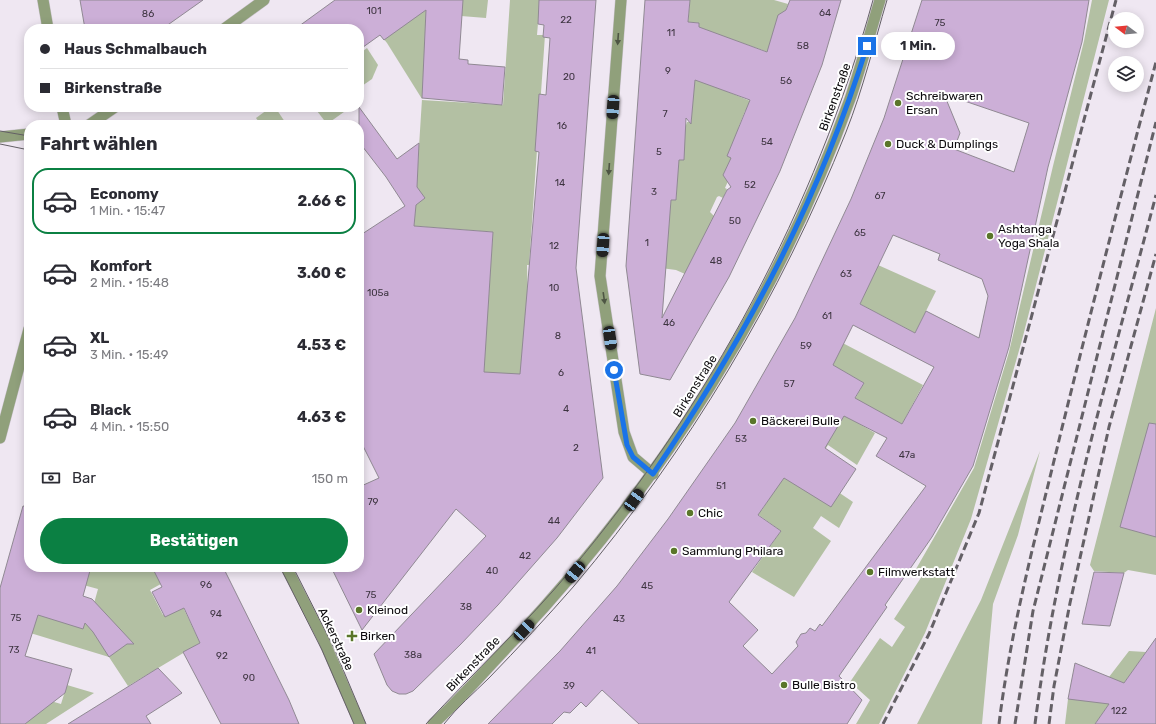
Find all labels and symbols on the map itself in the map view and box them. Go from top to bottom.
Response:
house number: 101 [367,5,381,17]
house number: 64 [819,7,831,19]
house number: 86 [142,8,154,20]
north arrow [1108,12,1144,48]
house number: 22 [560,14,572,26]
house number: 75 [934,17,946,29]
house number: 11 [667,27,675,39]
callout: 1 Min. [881,32,955,60]
one-way arrow [615,33,622,45]
route end [858,37,876,55]
house number: 58 [797,40,809,52]
street label: Birkenstraße [816,61,854,133]
house number: 9 [665,65,671,77]
house number: 20 [563,71,575,83]
house number: 56 [780,75,792,87]
place label: Schreibwaren Ersan [906,89,983,117]
car [606,95,620,119]
marker: Schreibwaren Ersan [893,98,903,108]
house number: 7 [662,108,668,120]
house number: 16 [557,120,567,132]
house number: 54 [761,136,773,148]
place label: Duck & Dumplings [896,137,998,151]
marker: Duck & Dumplings [883,139,893,149]
house number: 5 [656,146,662,158]
one-way arrow [605,163,612,175]
house number: 14 [555,177,565,189]
house number: 52 [744,179,756,191]
house number: 3 [651,186,657,198]
house number: 67 [875,190,885,202]
house number: 50 [729,215,741,227]
place label: Ashtanga Yoga Shala [998,222,1059,250]
house number: 65 [854,227,866,239]
marker: Ashtanga Yoga Shala [985,231,995,241]
car [596,233,610,257]
house number: 1 [645,237,649,249]
house number: 12 [549,240,559,252]
house number: 48 [710,255,722,267]
house number: 63 [840,268,852,280]
house number: 10 [549,282,559,294]
house number: 105a [367,287,389,299]
one-way arrow [601,292,607,304]
house number: 61 [822,310,832,322]
house number: 46 [663,317,675,329]
car [602,325,618,351]
house number: 8 [555,330,561,342]
house number: 59 [800,340,812,352]
street label: Birkenstraße [670,352,720,420]
route start [605,361,623,379]
house number: 6 [558,367,564,379]
house number: 57 [783,378,795,390]
house number: 4 [563,403,569,415]
place label: Bäckerei Bulle [761,414,840,428]
marker: Bäckerei Bulle [748,416,758,426]
house number: 53 [735,433,747,445]
house number: 2 [573,442,579,454]
house number: 47a [899,449,915,461]
house number: 51 [716,480,726,492]
car [622,487,646,513]
house number: 79 [367,496,379,508]
place label: Chic [698,506,723,520]
marker: Chic [685,508,695,518]
house number: 44 [548,515,560,527]
place label: Sammlung Philara [682,544,783,558]
marker: Sammlung Philara [669,546,679,556]
house number: 42 [519,550,531,562]
car [563,559,587,585]
house number: 40 [486,565,498,577]
place label: Filmwerkstatt [878,565,955,579]
marker: Filmwerkstatt [865,567,875,577]
house number: 96 [200,579,212,591]
house number: 45 [641,580,653,592]
house number: 75 [365,589,377,601]
house number: 38 [460,601,472,613]
place label: Kleinod [367,603,408,617]
street label: Ackerstraße [315,605,357,673]
marker: Kleinod [354,605,364,615]
house number: 94 [210,608,222,620]
house number: 75 [10,612,22,624]
house number: 43 [613,613,625,625]
car [511,617,537,643]
place label: Birken [360,629,395,643]
marker: Birken [347,631,357,641]
street label: Birkenstraße [443,633,503,694]
house number: 73 [8,644,20,656]
house number: 41 [586,645,596,657]
house number: 38a [404,649,422,661]
house number: 92 [216,650,228,662]
house number: 90 [243,672,255,684]
place label: Bulle Bistro [792,678,856,692]
house number: 39 [563,680,575,692]
marker: Bulle Bistro [779,680,789,690]
house number: 122 [1111,705,1127,717]

